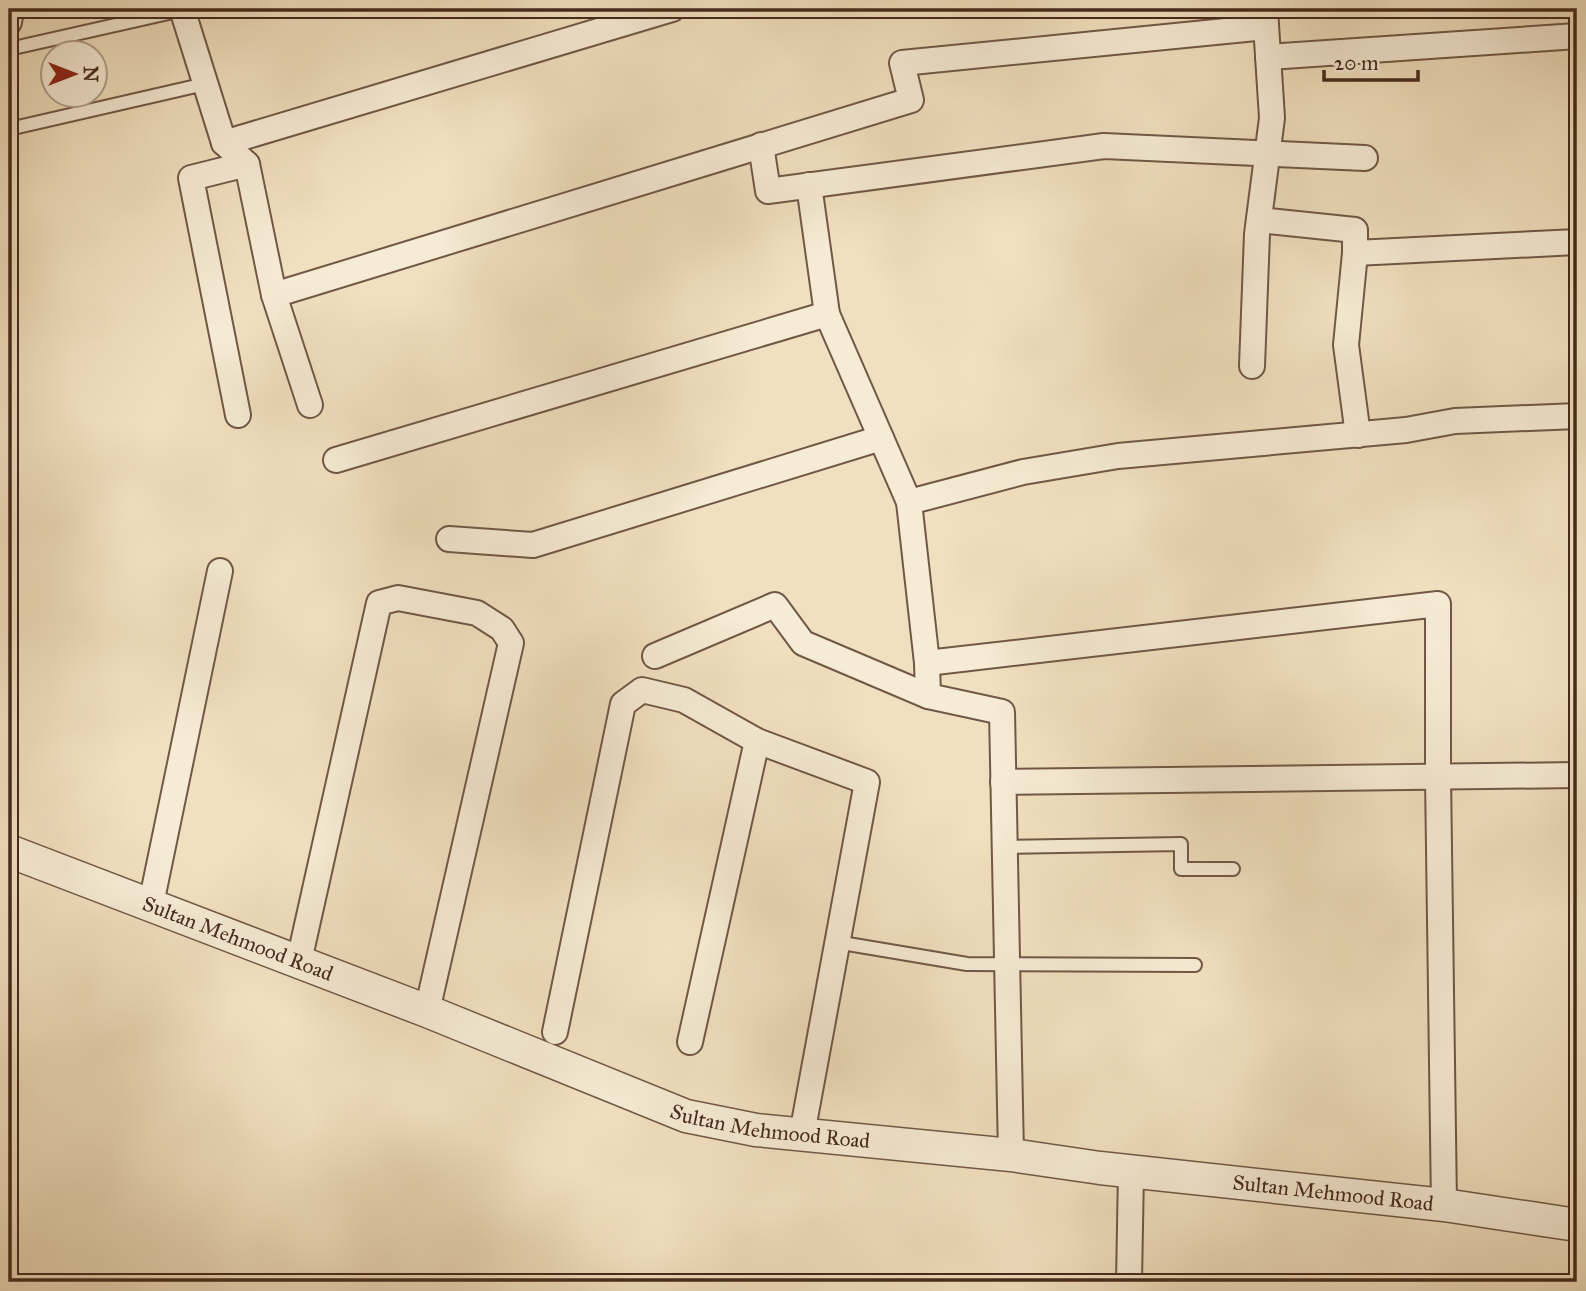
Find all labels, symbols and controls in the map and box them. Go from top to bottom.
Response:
north arrow [38,38,108,108]
scale bar [1324,38,1418,82]
text: 20 m [1334,50,1379,76]
text: N [79,66,102,82]
street label: Sultan Mehmood Road [139,890,337,987]
street label: Sultan Mehmood Road [666,1098,872,1154]
street label: Sultan Mehmood Road [1231,1169,1435,1217]

